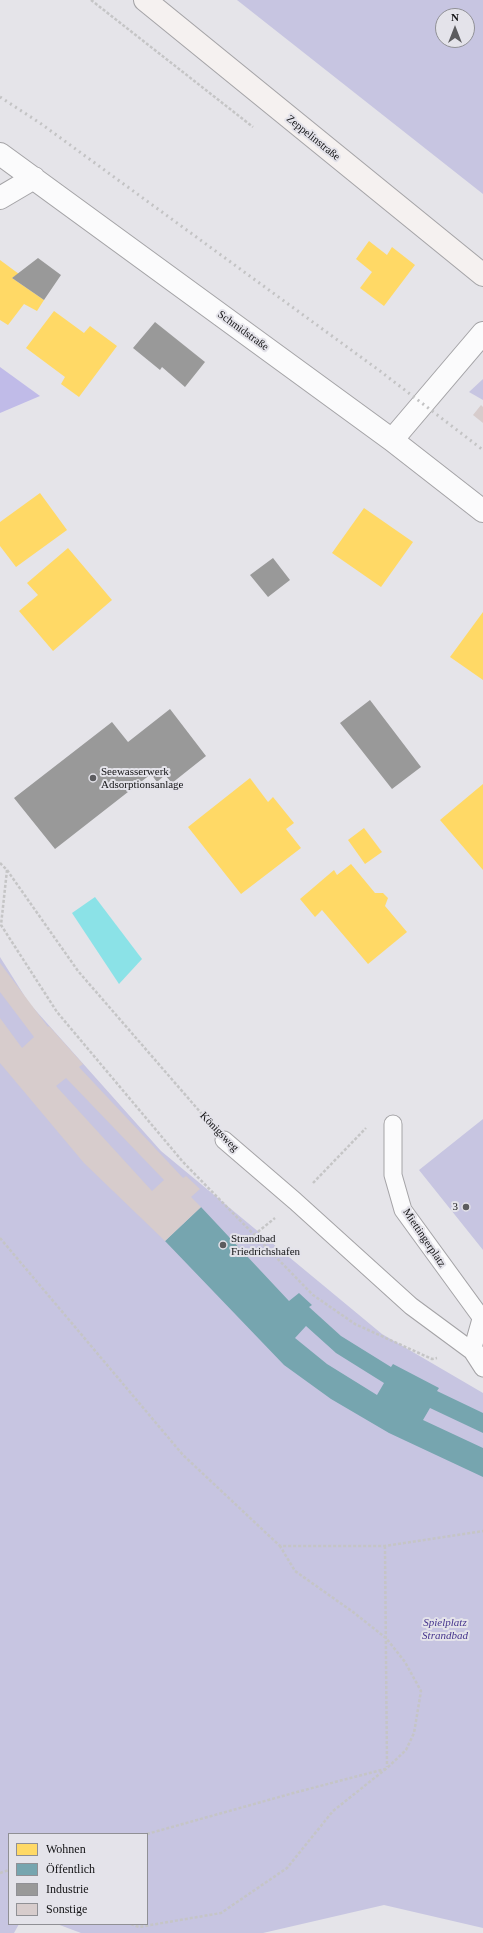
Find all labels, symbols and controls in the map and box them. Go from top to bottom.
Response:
north arrow [435,8,475,48]
text: N [451,11,459,23]
street label: Zeppelinstraße [283,112,343,164]
street label: Schmidstraße [215,308,271,354]
place label: Seewasserwerk Adsorptionsanlage [101,765,183,791]
marker: Seewasserwerk Adsorptionsanlage [88,773,98,783]
street label: Königsweg [197,1109,241,1155]
place label: 3 [452,1200,458,1214]
marker: 3 [461,1202,471,1212]
street label: Miettingerplatz [400,1206,448,1270]
place label: Strandbad Friedrichshafen [231,1232,300,1258]
marker: Strandbad Friedrichshafen [218,1240,228,1250]
park label: Spielplatz Strandbad [422,1616,468,1642]
legend [8,1833,148,1925]
text: Wohnen [46,1842,86,1856]
text: Öffentlich [46,1862,95,1876]
text: Industrie [46,1882,89,1896]
text: Sonstige [46,1902,87,1916]

